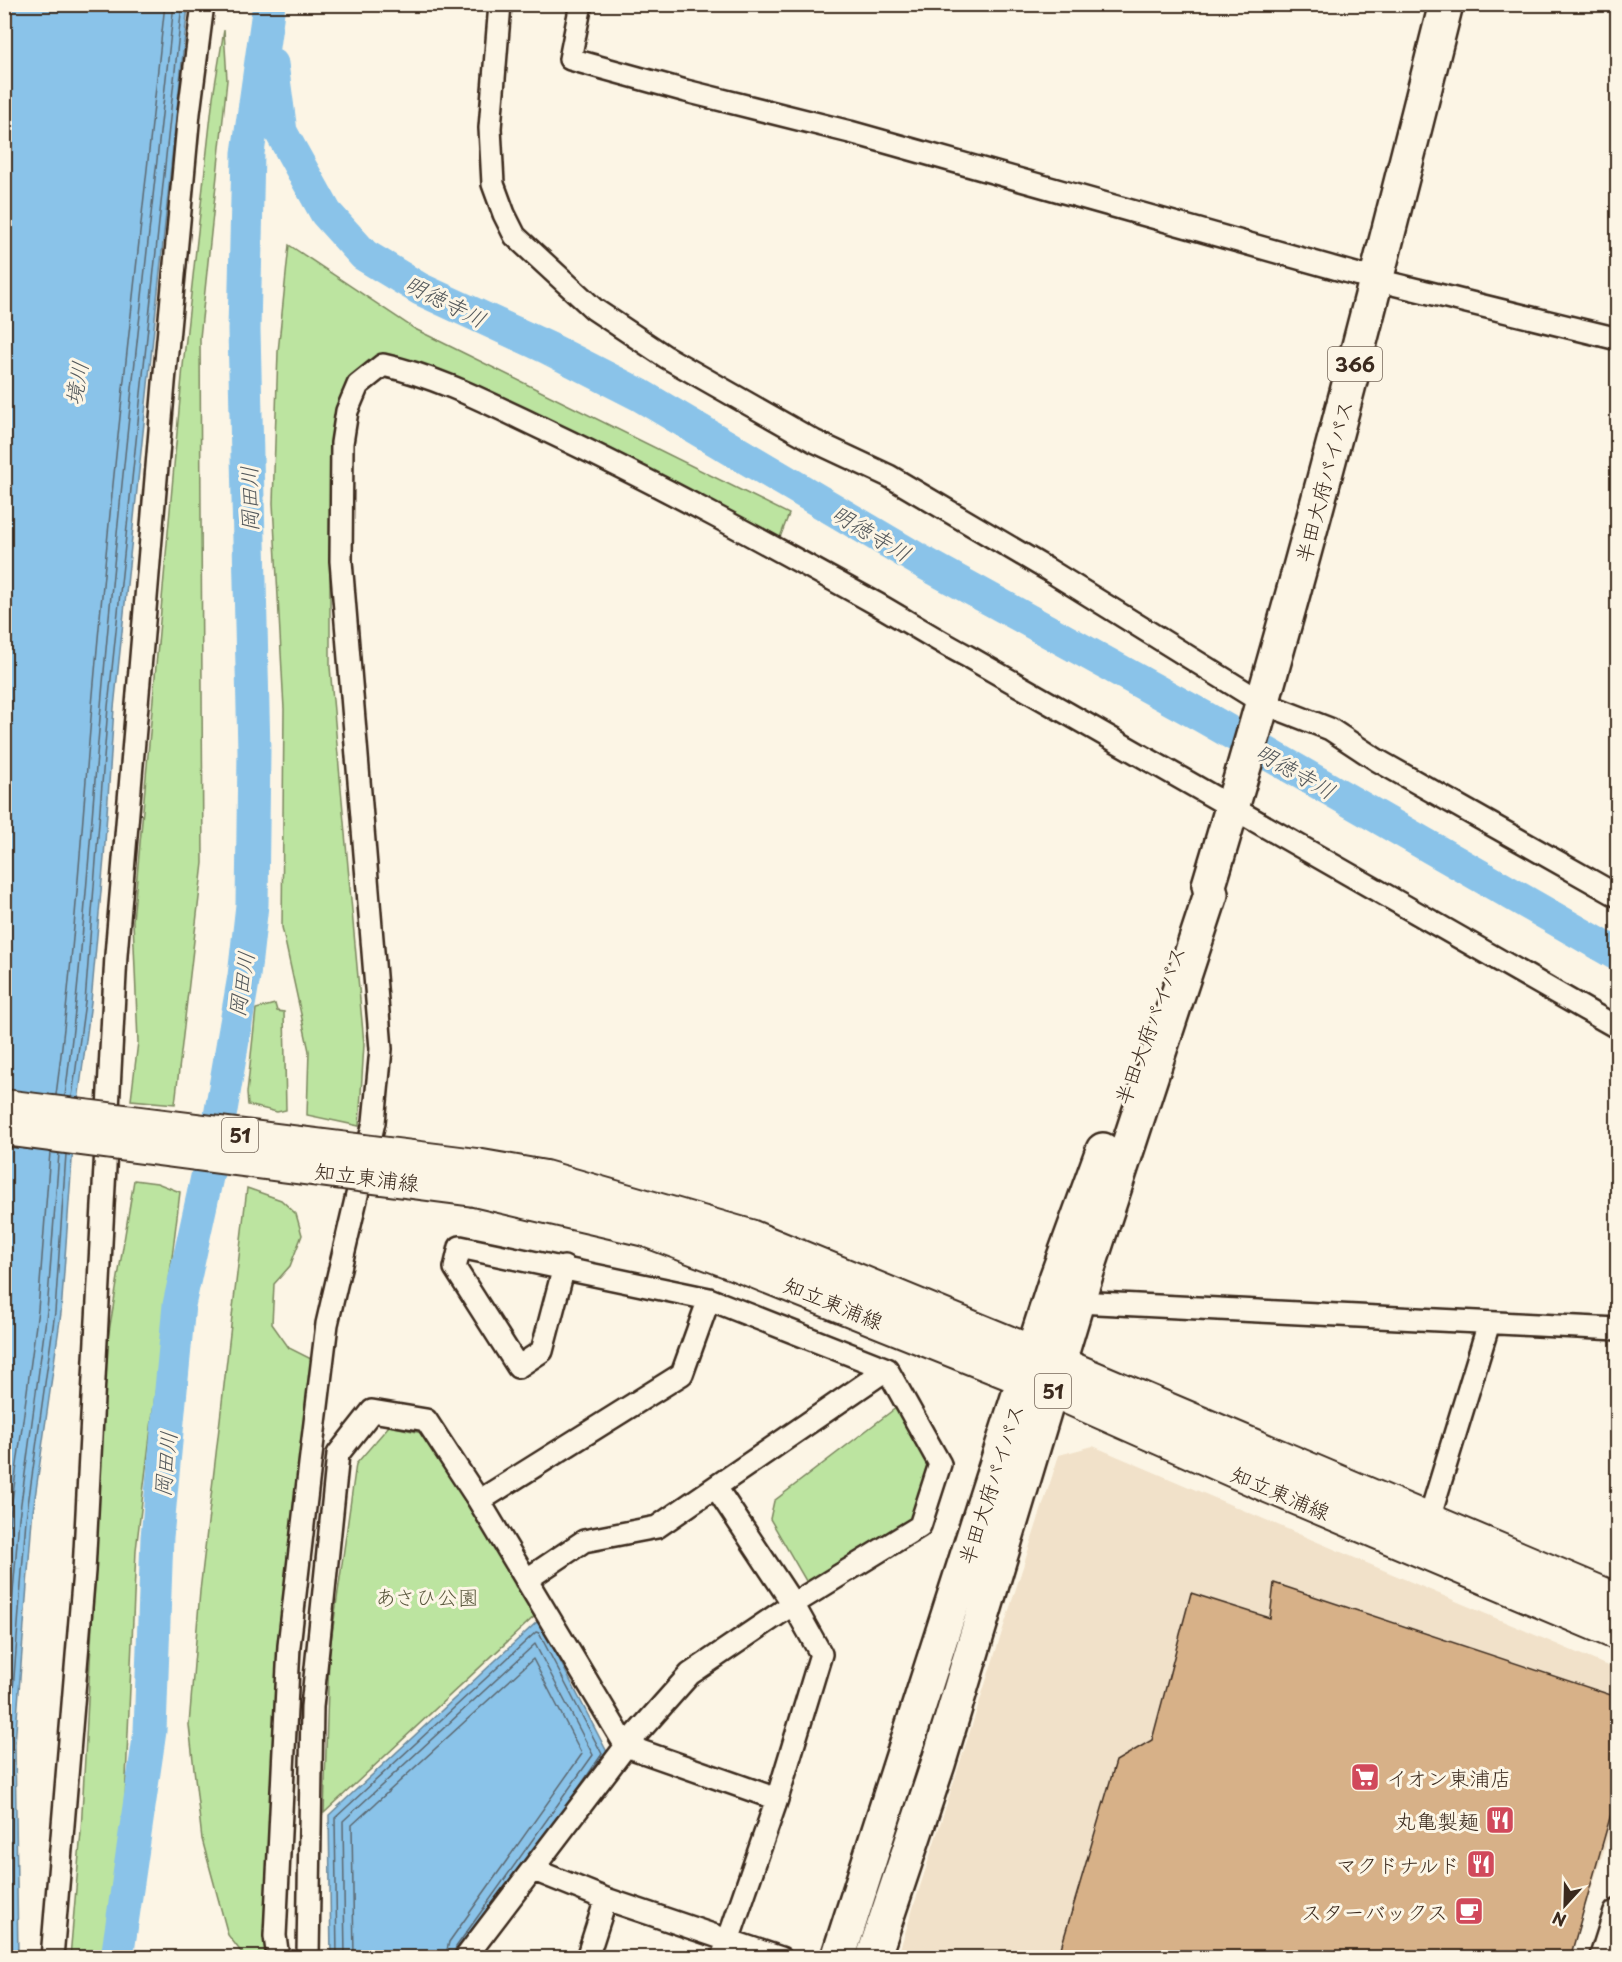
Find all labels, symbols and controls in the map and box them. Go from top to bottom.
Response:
water label: 明徳寺川 [399,265,493,335]
road number: 366 [1328,347,1382,381]
water label: 境川 [55,358,95,408]
street label: 半田大府パイパス [1286,396,1360,566]
water label: 岡田川 [231,466,265,532]
water label: 明徳寺川 [826,495,918,569]
water label: 明徳寺川 [1250,734,1342,806]
street label: 半田大府パイパス [1105,941,1193,1109]
water label: 岡田川 [219,949,261,1019]
road number: 51 [222,1118,258,1152]
street label: 知立東浦線 [313,1154,421,1198]
street label: 知立東浦線 [779,1267,889,1337]
road number: 51 [1035,1374,1071,1408]
street label: 半田大府パイパス [949,1399,1031,1569]
water label: 岡田川 [144,1429,184,1499]
street label: 知立東浦線 [1226,1457,1336,1527]
park label: あさひ公園 [375,1580,479,1612]
supermarket icon: イオン東浦店 [1349,1761,1381,1793]
place label: イオン東浦店 [1386,1761,1511,1793]
place label: 丸亀製麺 [1395,1804,1479,1836]
restaurant icon: 丸亀製麺 [1484,1804,1516,1836]
place label: マクドナルド [1336,1848,1460,1880]
restaurant icon: マクドナルド [1465,1848,1497,1880]
north arrow [1535,1875,1595,1935]
place label: スターバックス [1301,1895,1448,1927]
cafe icon: スターバックス [1453,1895,1485,1927]
text: N [1549,1906,1569,1933]

